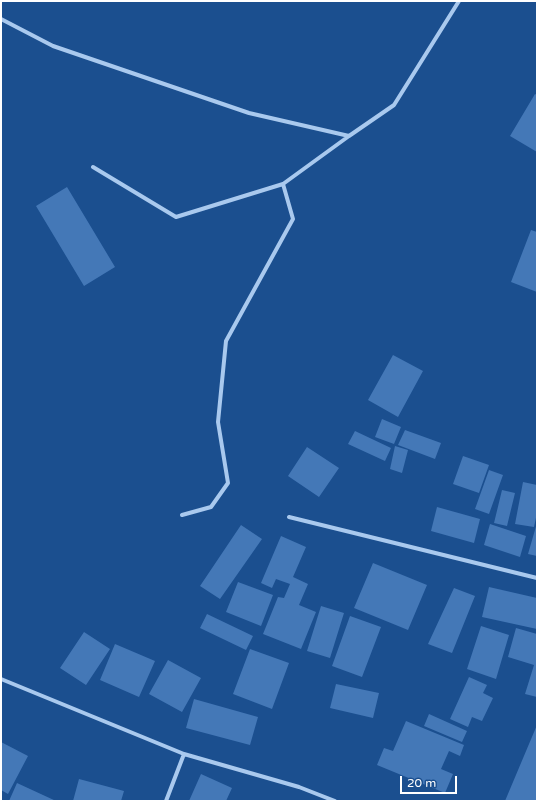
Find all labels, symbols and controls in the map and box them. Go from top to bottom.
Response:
scale bar [402,768,459,794]
text: 20 m [407,776,436,790]

